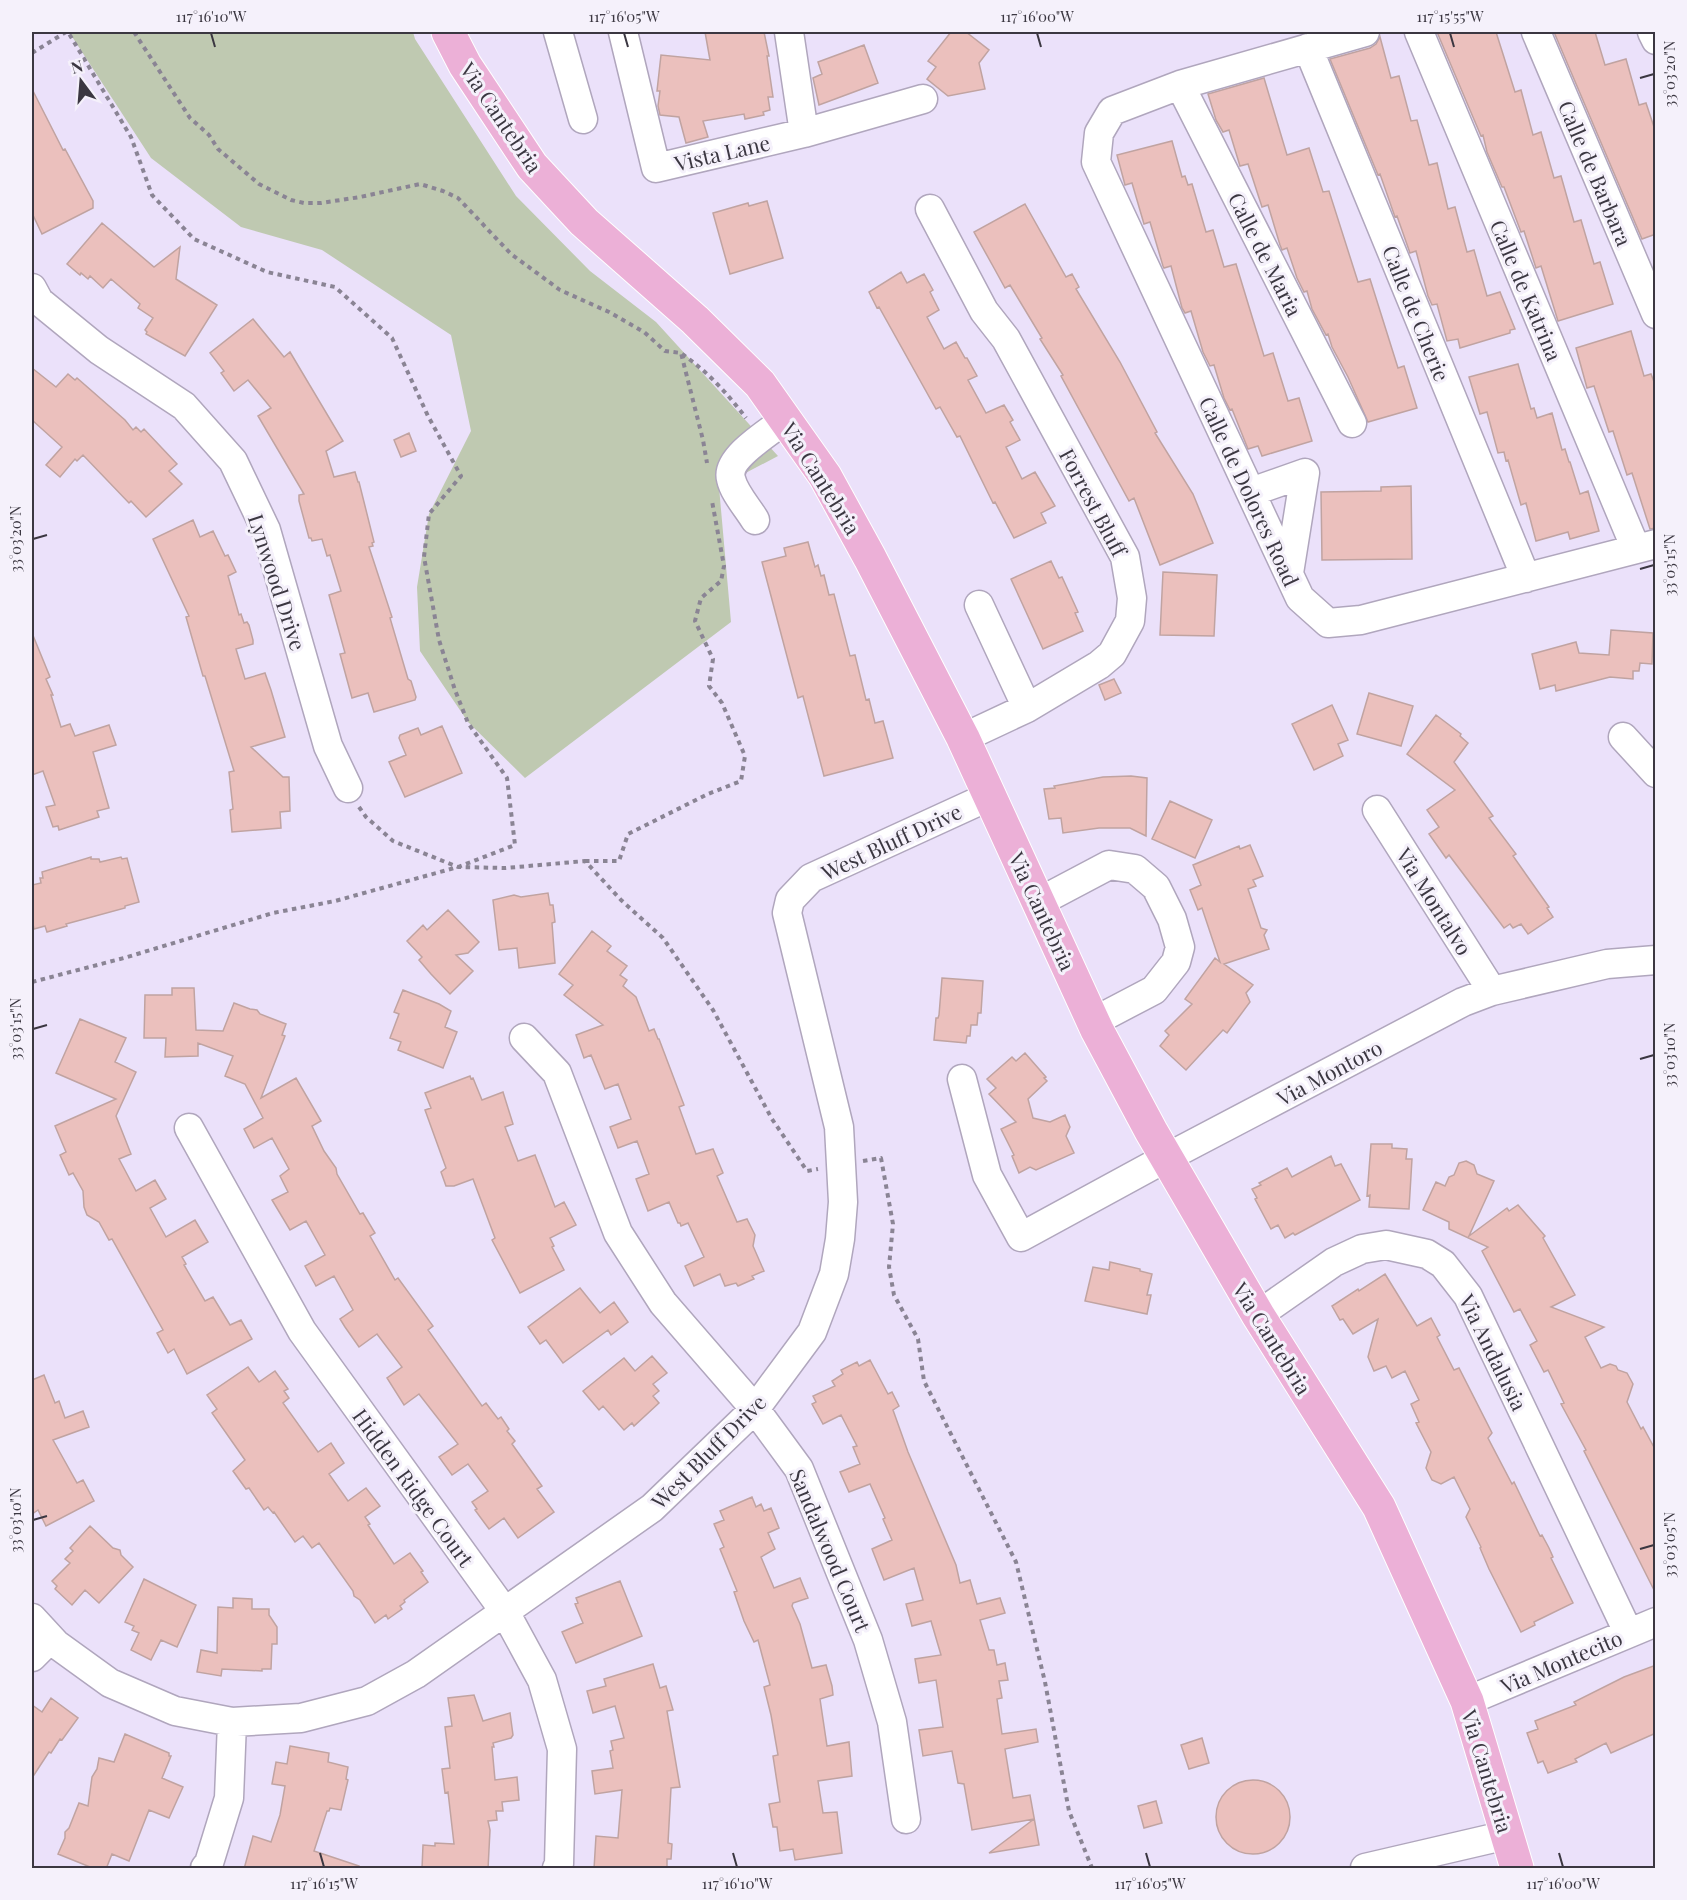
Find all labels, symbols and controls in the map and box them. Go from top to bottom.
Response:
text: 117°16'10"W [176,6,247,26]
text: 117°16'05"W [588,6,660,26]
text: 117°16'00"W [1000,6,1074,26]
text: 117°15'55"W [1416,6,1484,26]
text: 33°03'20"N [1659,40,1679,108]
north arrow [51,51,111,111]
text: N [68,54,86,78]
street label: Via Cantebria [454,55,550,178]
street label: Calle de Barbara [1553,96,1639,250]
street label: Vista Lane [671,127,772,177]
street label: Calle de Maria [1223,187,1309,321]
street label: Calle de Katrina [1485,215,1570,365]
street label: Calle de Cherie [1377,241,1457,385]
street label: Calle de Dolores Road [1194,392,1306,590]
street label: Via Cantebria [776,416,868,540]
street label: Forrest Bluff [1054,443,1135,563]
text: 33°03'20"N [5,505,25,573]
street label: Lynwood Drive [243,510,313,654]
text: 33°03'15"N [1659,533,1679,596]
street label: West Bluff Drive [816,796,965,886]
street label: Via Montalvo [1390,841,1479,960]
street label: Via Cantebria [1003,846,1083,975]
text: 33°03'15"N [5,997,25,1060]
text: 33°03'10"N [1659,1022,1679,1088]
street label: Via Montoro [1271,1033,1387,1112]
street label: Via Cantebria [1227,1276,1319,1400]
street label: Via Andalusia [1453,1288,1534,1415]
street label: West Bluff Drive [644,1388,771,1515]
street label: Hidden Ridge Court [347,1403,481,1572]
street label: Sandalwood Court [784,1464,878,1636]
text: 33°03'10"N [5,1487,25,1553]
text: 33°03'05"N [1659,1512,1679,1578]
street label: Via Montecito [1495,1623,1626,1700]
street label: Via Cantebria [1456,1705,1520,1837]
text: 117°16'15"W [290,1873,358,1893]
text: 117°16'10"W [702,1873,773,1893]
text: 117°16'05"W [1114,1873,1186,1893]
text: 117°16'00"W [1526,1873,1600,1893]

